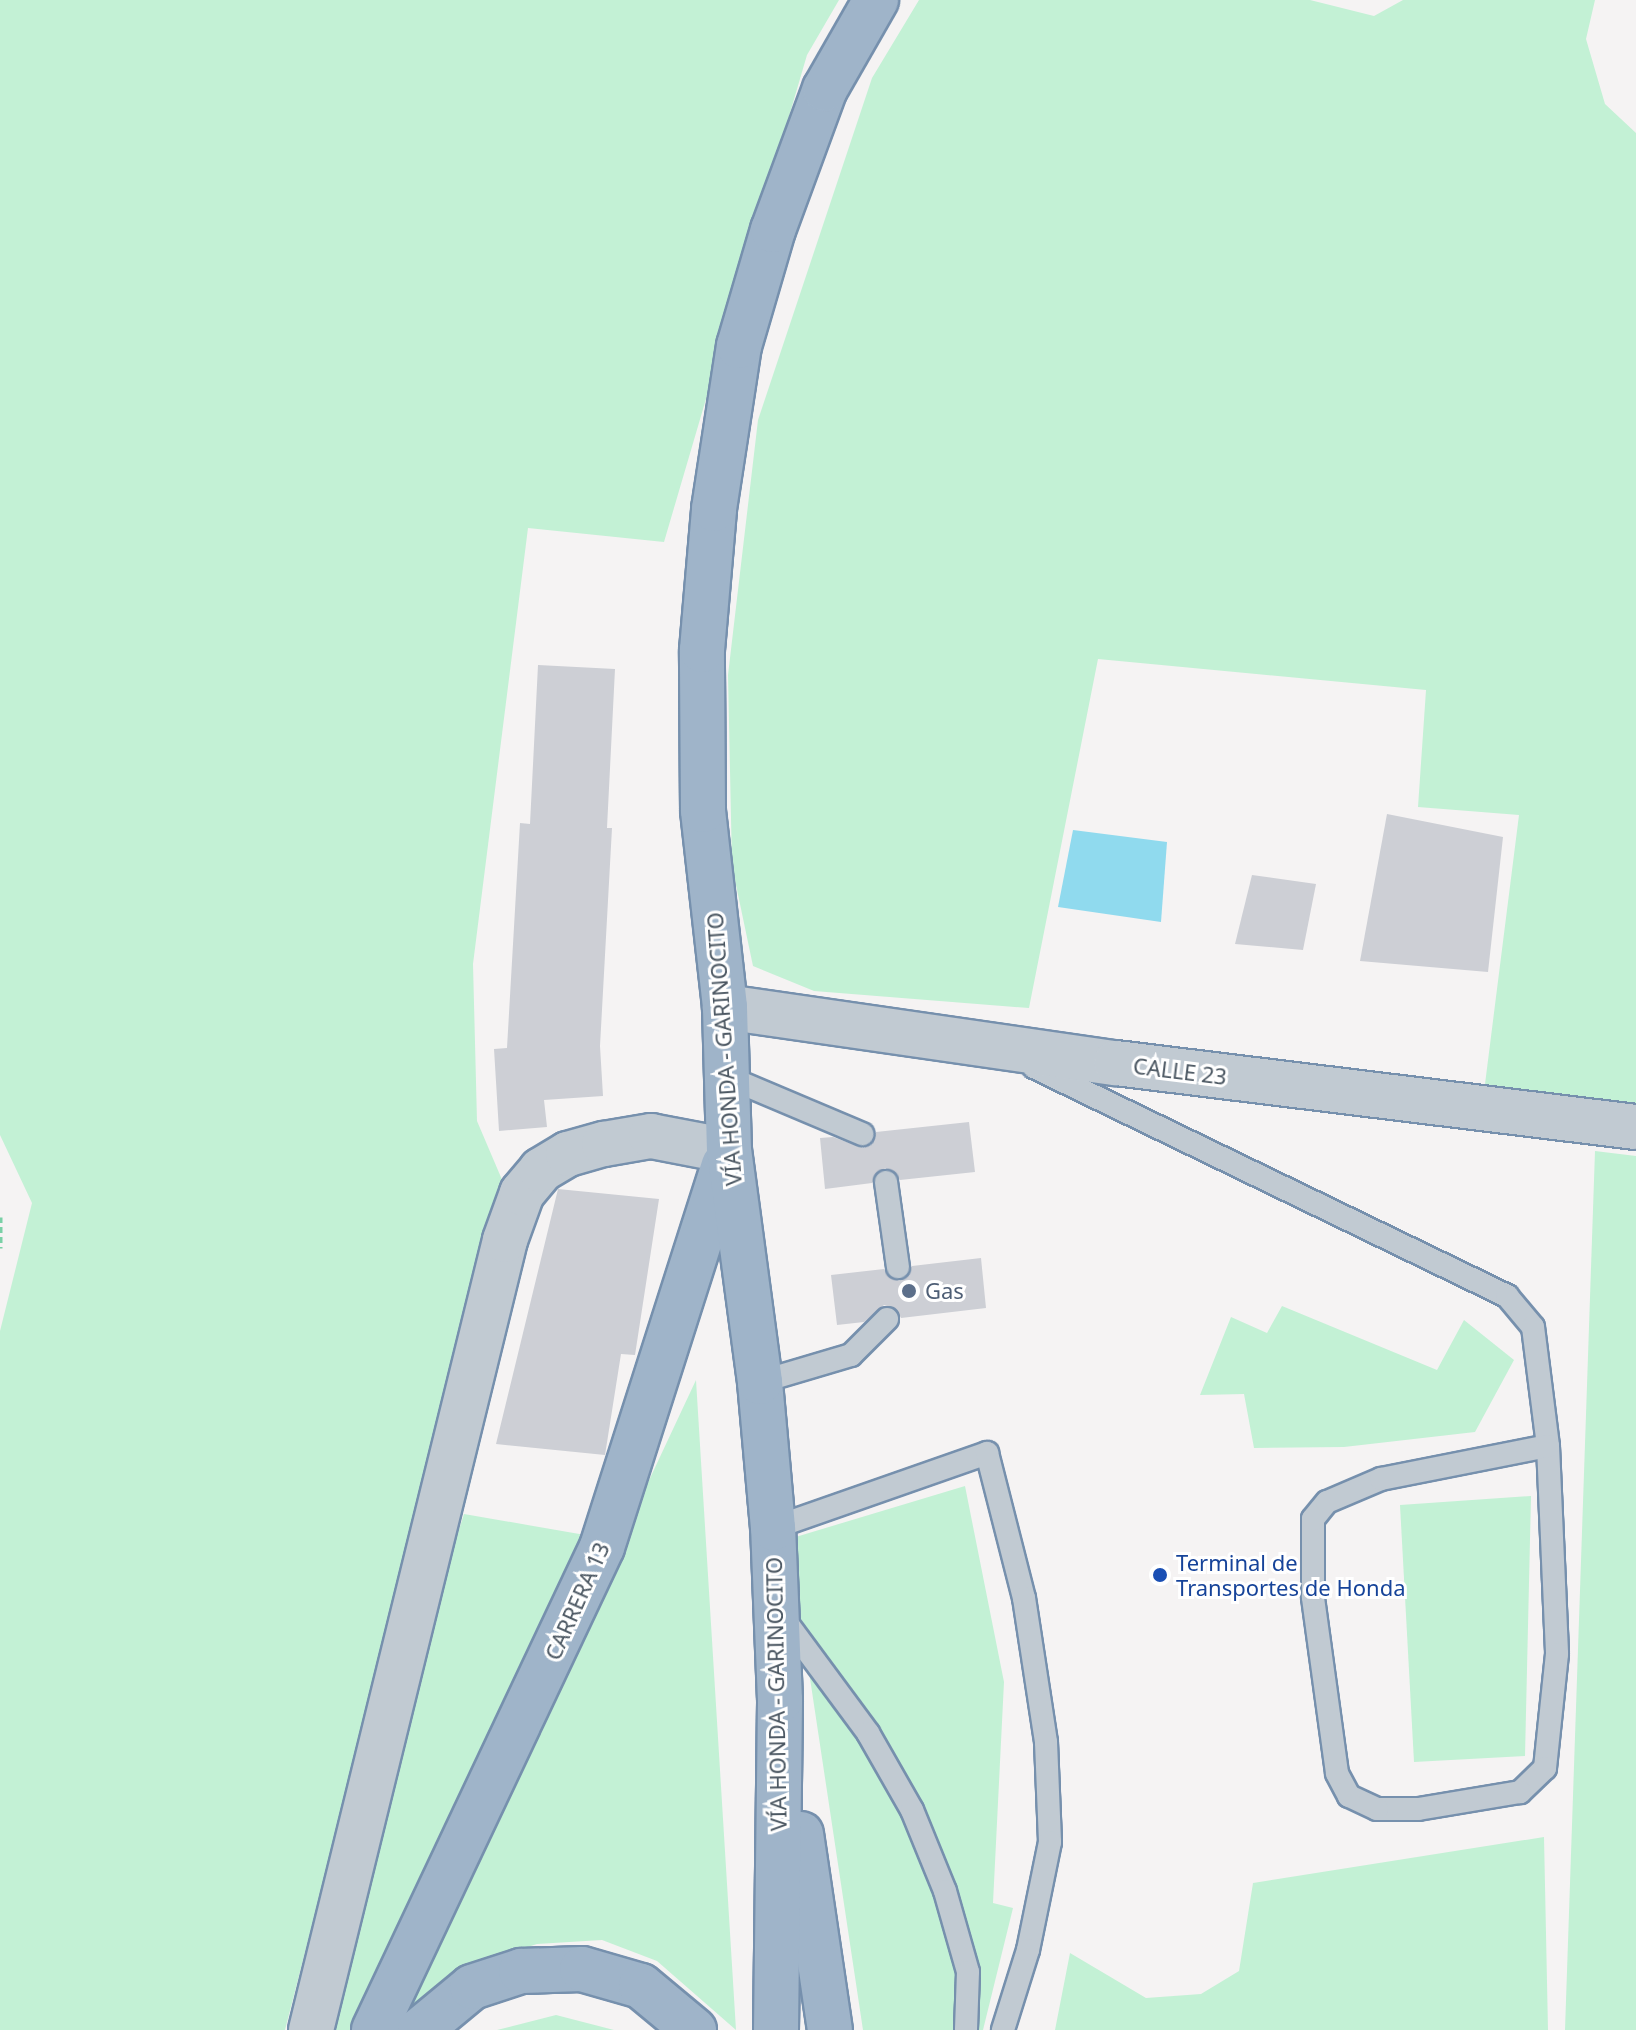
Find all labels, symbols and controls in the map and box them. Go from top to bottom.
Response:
street label: VÍA HONDA - GARINOCITO [701,911,747,1187]
street label: CALLE 23 [1132,1052,1228,1090]
place label: Gas [925,1278,964,1304]
marker: Gas [900,1282,918,1300]
street label: CARRERA 13 [539,1538,615,1664]
place label: Terminal de Transportes de Honda [1176,1549,1406,1600]
street label: VÍA HONDA - GARINOCITO [760,1557,792,1831]
marker: Terminal de Transportes de Honda [1151,1566,1169,1584]

